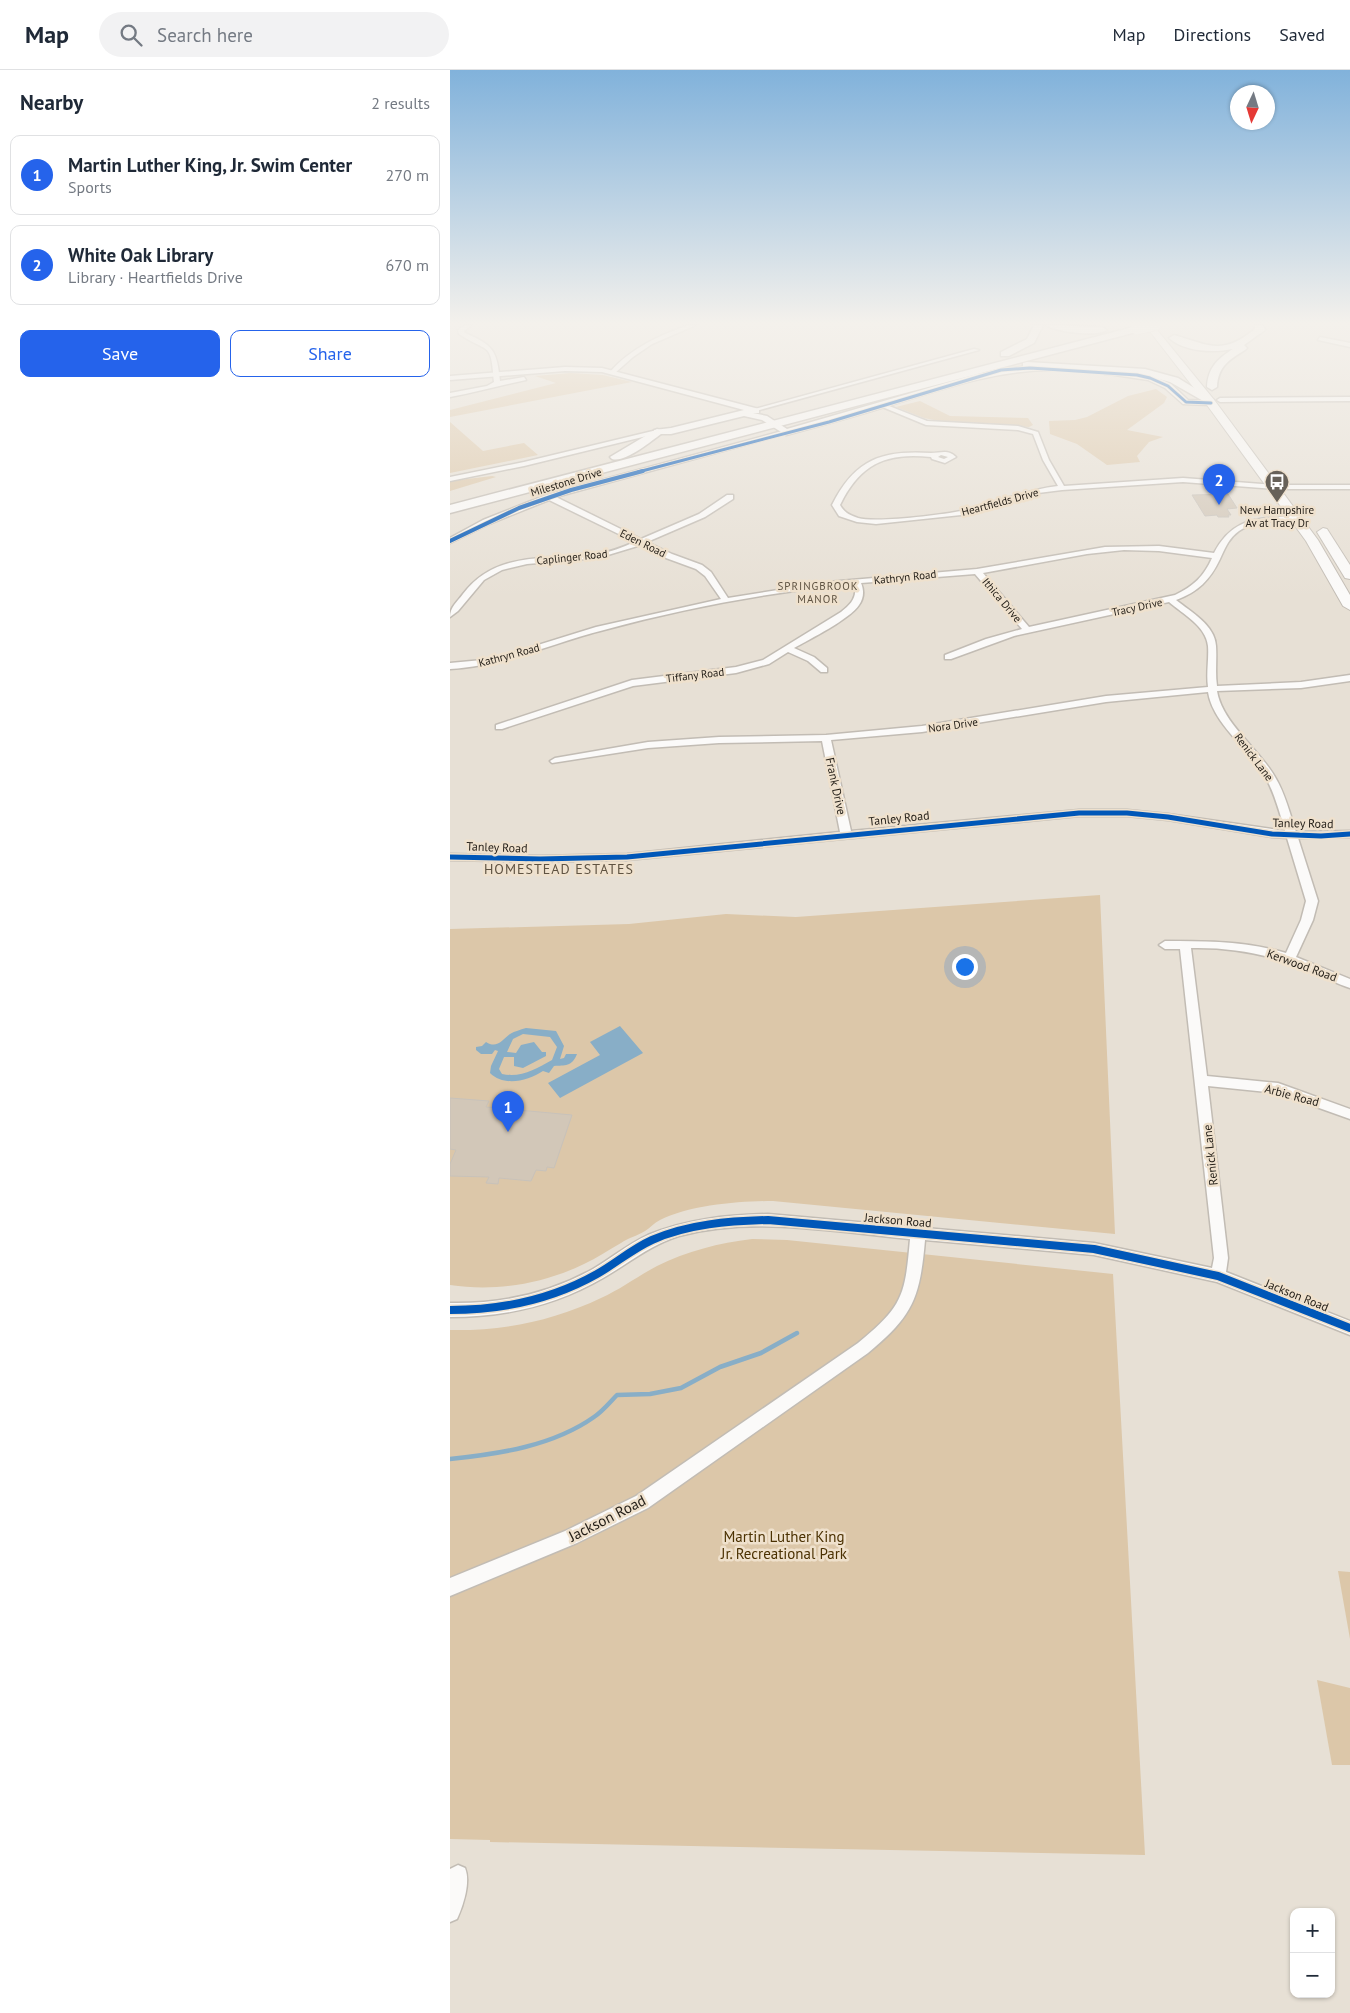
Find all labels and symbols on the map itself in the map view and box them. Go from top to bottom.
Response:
north arrow [1230,85,1275,130]
street label: Milestone Drive [529,464,604,499]
pin: 2 [1203,464,1235,505]
bus stop icon: New Hampshire Av at Tracy Dr [1264,469,1290,503]
street label: Heartfields Drive [960,485,1040,519]
place label: New Hampshire Av at Tracy Dr [1240,503,1315,530]
street label: Eden Road [618,526,668,560]
street label: Caplinger Road [536,546,608,568]
street label: Kathryn Road [873,567,937,587]
street label: Ithica Drive [979,575,1025,625]
district label: SPRINGBROOK MANOR [777,579,859,606]
street label: Tracy Drive [1110,595,1164,619]
street label: Kathryn Road [477,640,541,670]
street label: Tiffany Road [665,664,725,686]
street label: Nora Drive [927,715,979,735]
street label: Renick Lane [1232,730,1277,784]
street label: Frank Drive [823,756,849,816]
street label: Tanley Road [868,807,930,829]
street label: Tanley Road [1272,815,1334,831]
street label: Tanley Road [466,838,528,856]
district label: HOMESTEAD ESTATES [484,860,634,878]
street label: Kerwood Road [1265,945,1339,985]
your location [952,954,978,980]
street label: Arbie Road [1263,1081,1321,1109]
pin: 1 [492,1091,524,1132]
street label: Renick Lane [1199,1124,1221,1186]
street label: Jackson Road [863,1210,932,1230]
street label: Jackson Road [1262,1275,1331,1315]
street label: Jackson Road [564,1490,649,1546]
park label: Martin Luther King Jr. Recreational Park [720,1527,848,1563]

